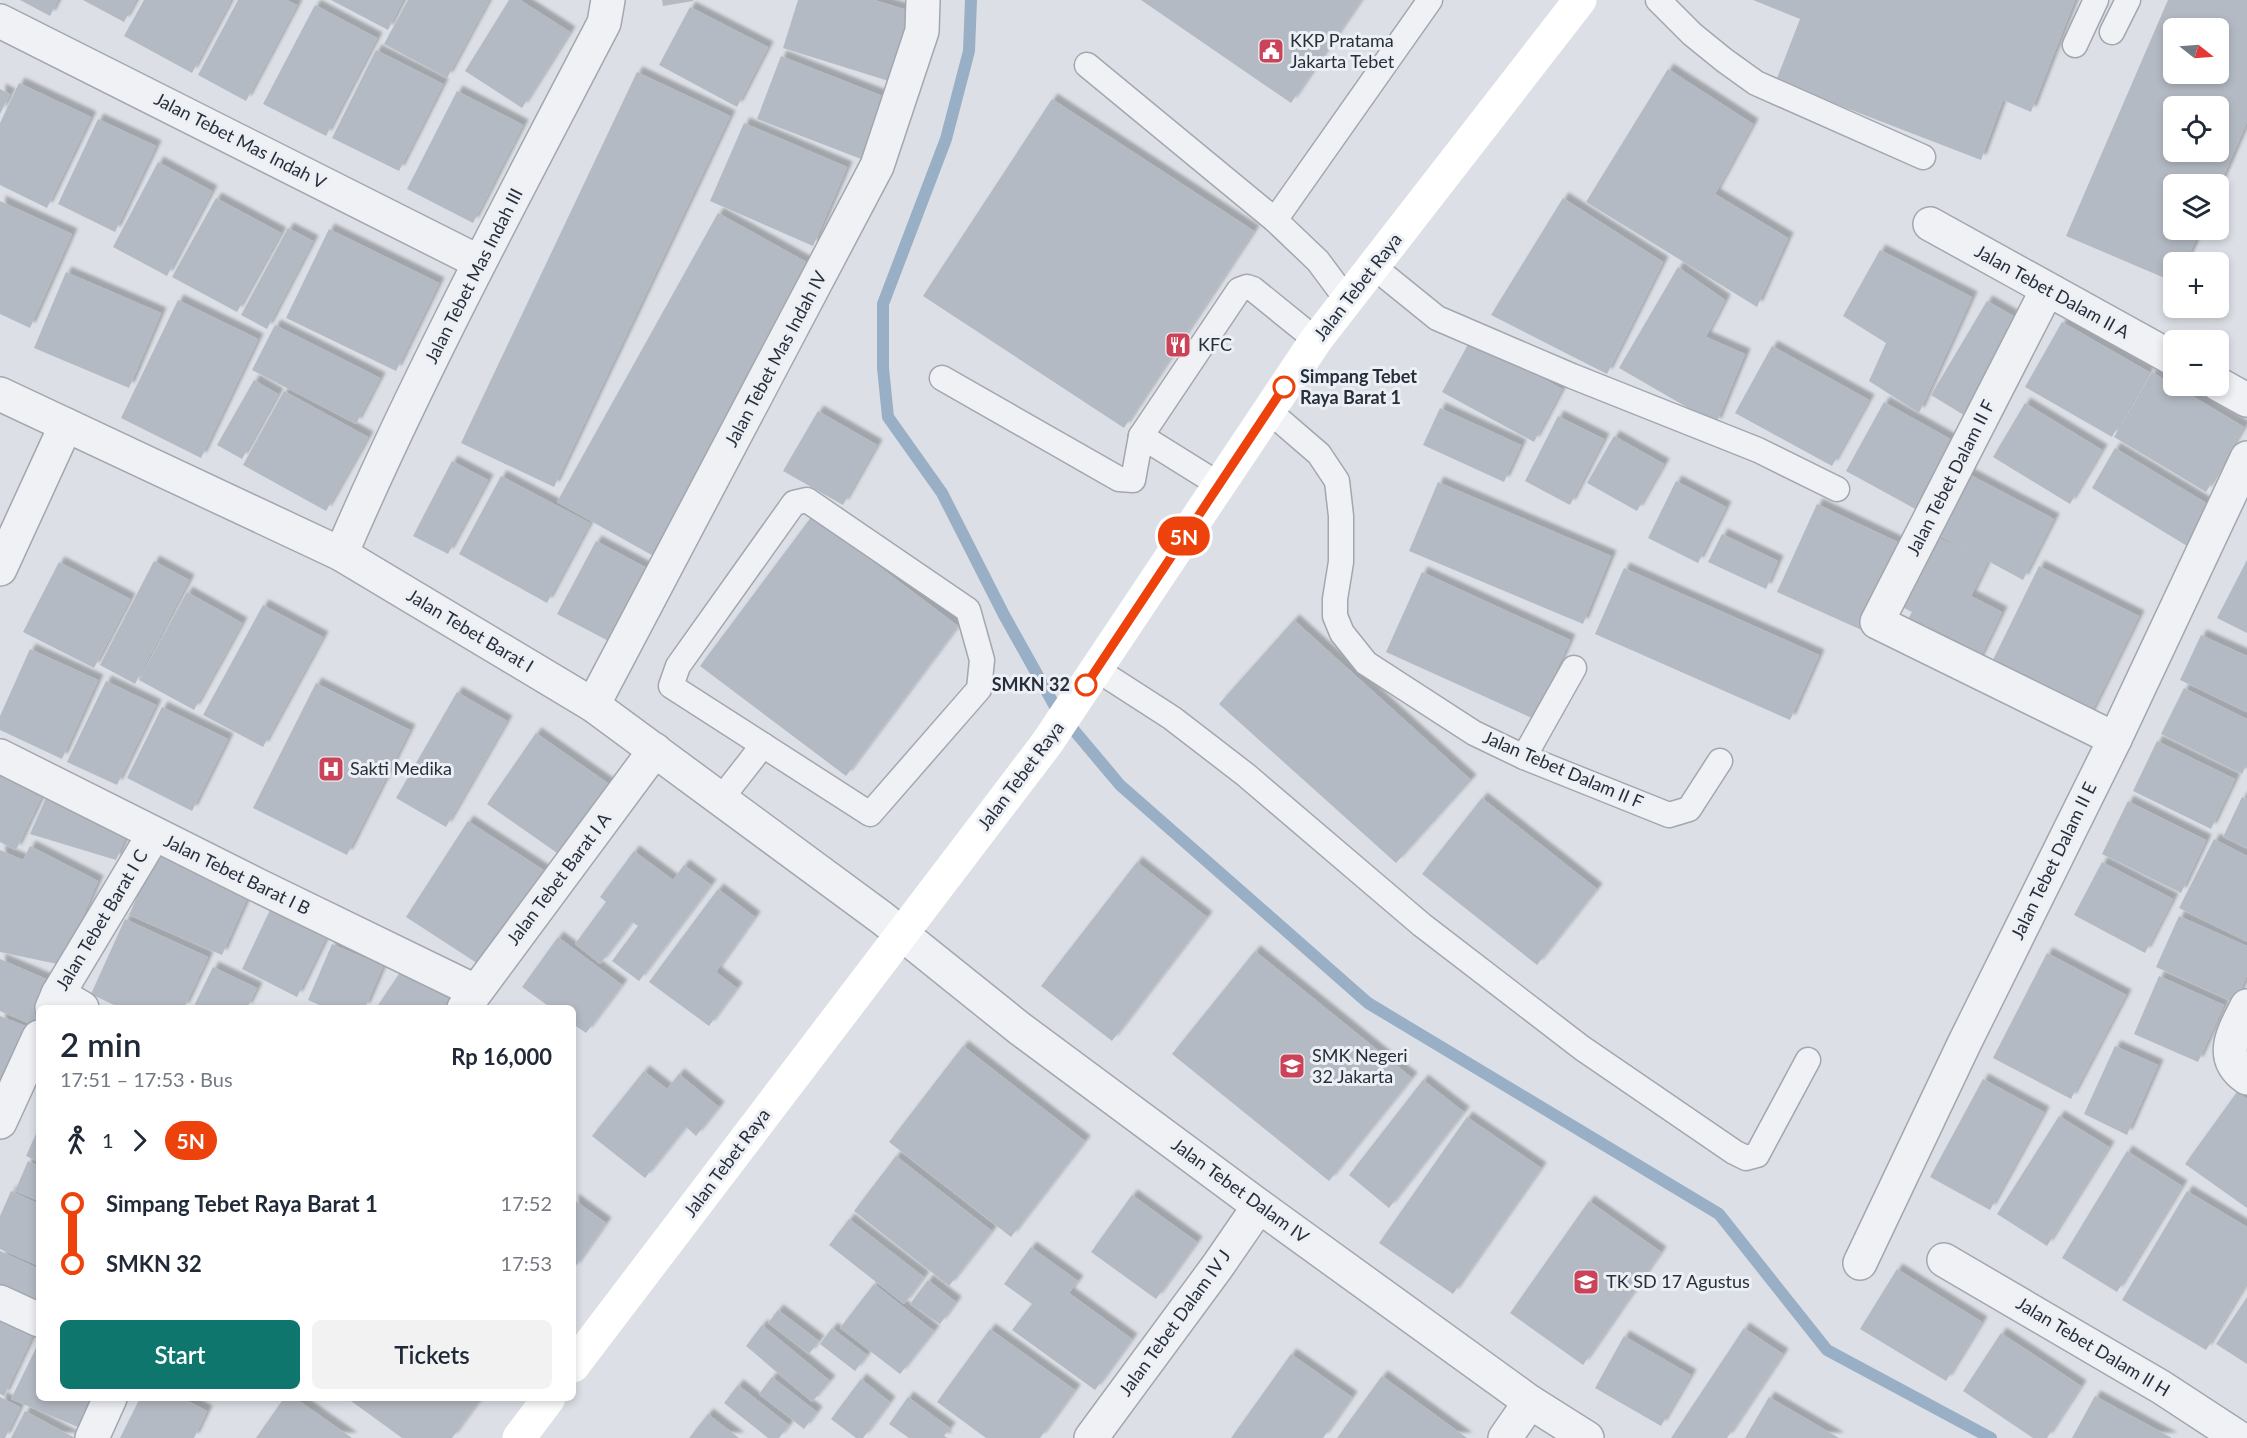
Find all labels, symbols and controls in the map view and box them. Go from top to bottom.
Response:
north arrow [2163,18,2229,84]
map controls [2163,18,2229,396]
place label: KKP Pratama Jakarta Tebet [1290,29,1395,72]
public building icon: KKP Pratama Jakarta Tebet [1256,36,1286,66]
street label: Jalan Tebet Mas Indah V [151,87,331,193]
button: locate [2163,96,2229,162]
button: layers [2163,174,2229,240]
street label: Jalan Tebet Mas Indah III [419,184,527,367]
street label: Jalan Tebet Raya [1309,228,1406,344]
street label: Jalan Tebet Dalam II A [1971,239,2134,343]
button: + [2163,252,2229,318]
street label: Jalan Tebet Mas Indah IV [719,266,831,450]
restaurant icon: KFC [1163,330,1193,360]
button: − [2163,330,2229,396]
place label: KFC [1198,333,1232,355]
place label: Simpang Tebet Raya Barat 1 [1300,365,1417,408]
marker: Simpang Tebet Raya Barat 1 [1273,376,1295,398]
street label: Jalan Tebet Dalam II F [1901,396,1999,559]
line badge: 5N [1157,516,1211,556]
text: 5N [1170,524,1198,549]
street label: Jalan Tebet Barat I [403,584,538,677]
place label: SMKN 32 [992,673,1070,695]
marker: SMKN 32 [1075,674,1097,696]
street label: Jalan Tebet Raya [972,717,1068,834]
street label: Jalan Tebet Dalam II F [1480,725,1647,813]
hospital icon: Sakti Medika [316,754,346,784]
place label: Sakti Medika [350,757,452,779]
street label: Jalan Tebet Dalam II E [2005,778,2101,943]
street label: Jalan Tebet Barat I A [501,807,616,949]
street label: Jalan Tebet Barat I B [161,829,314,919]
street label: Jalan Tebet Barat I C [50,845,152,994]
text: 2 min [60,1024,141,1064]
text: Rp 16,000 [451,1043,552,1070]
place label: SMK Negeri 32 Jakarta [1312,1044,1408,1087]
school or university icon: SMK Negeri 32 Jakarta [1277,1051,1307,1081]
text: 17:51 – 17:53 · Bus [60,1067,233,1091]
street label: Jalan Tebet Raya [678,1104,774,1221]
icon: walk [60,1124,93,1157]
icon: forward [123,1124,156,1157]
text: 1 [102,1128,114,1152]
text: 5N [177,1128,205,1153]
street label: Jalan Tebet Dalam IV [1168,1133,1314,1248]
text: Simpang Tebet Raya Barat 1 [106,1190,378,1217]
text: 17:52 [501,1191,552,1215]
street label: Jalan Tebet Dalam IV J [1114,1245,1235,1400]
text: SMKN 32 [106,1250,202,1277]
text: 17:53 [501,1251,552,1275]
school or university icon: TK SD 17 Agustus [1571,1267,1601,1297]
place label: TK SD 17 Agustus [1606,1270,1750,1292]
street label: Jalan Tebet Dalam II H [2013,1292,2174,1401]
button: Start [60,1320,300,1389]
button: Tickets [312,1320,552,1389]

